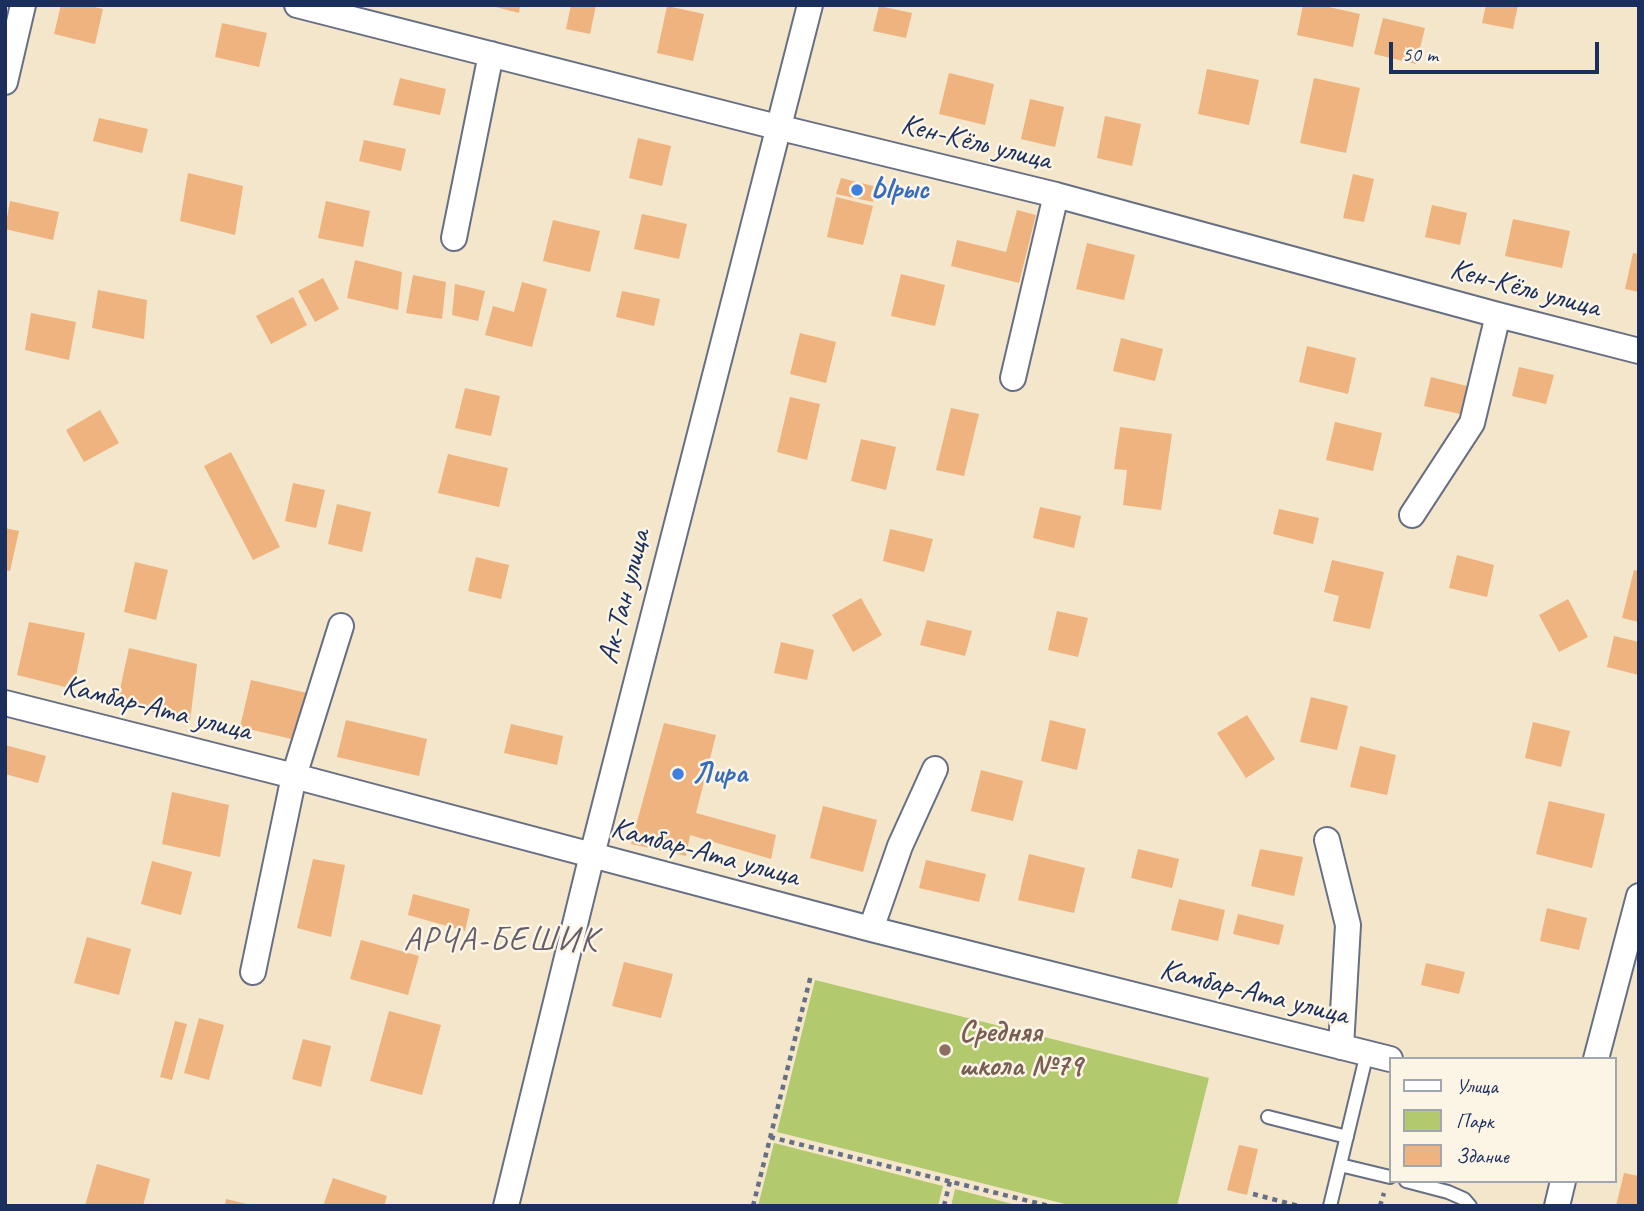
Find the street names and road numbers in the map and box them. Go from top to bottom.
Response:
street label: Кен-Кёль улица [897,107,1055,179]
street label: Кен-Кёль улица [1446,252,1604,326]
street label: Ак-Тан улица [591,526,659,668]
street label: Камбар-Ата улица [59,668,255,750]
street label: Камбар-Ата улица [607,811,803,895]
street label: Камбар-Ата улица [1156,952,1352,1034]

